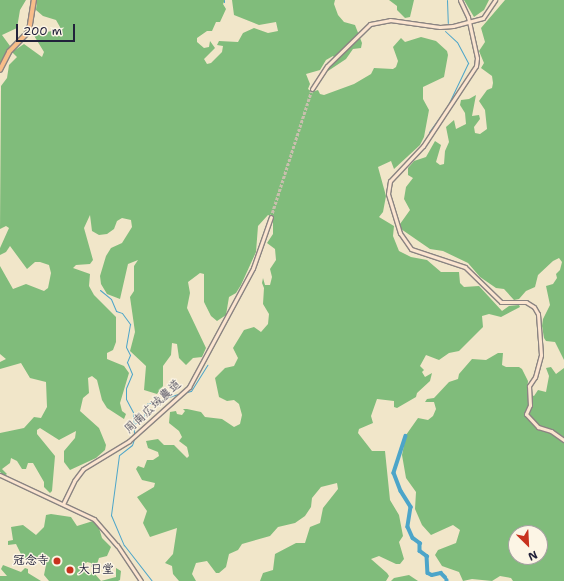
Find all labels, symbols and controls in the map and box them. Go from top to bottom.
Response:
scale bar [18,16,77,42]
text: 200 m [23,23,62,39]
street label: 周南広域農道 [122,377,184,437]
north arrow [508,525,548,565]
text: N [526,547,540,564]
place label: 冠念寺 [13,554,49,568]
marker: 冠念寺 [52,556,62,566]
place label: 大日堂 [78,563,114,577]
marker: 大日堂 [65,565,75,575]

